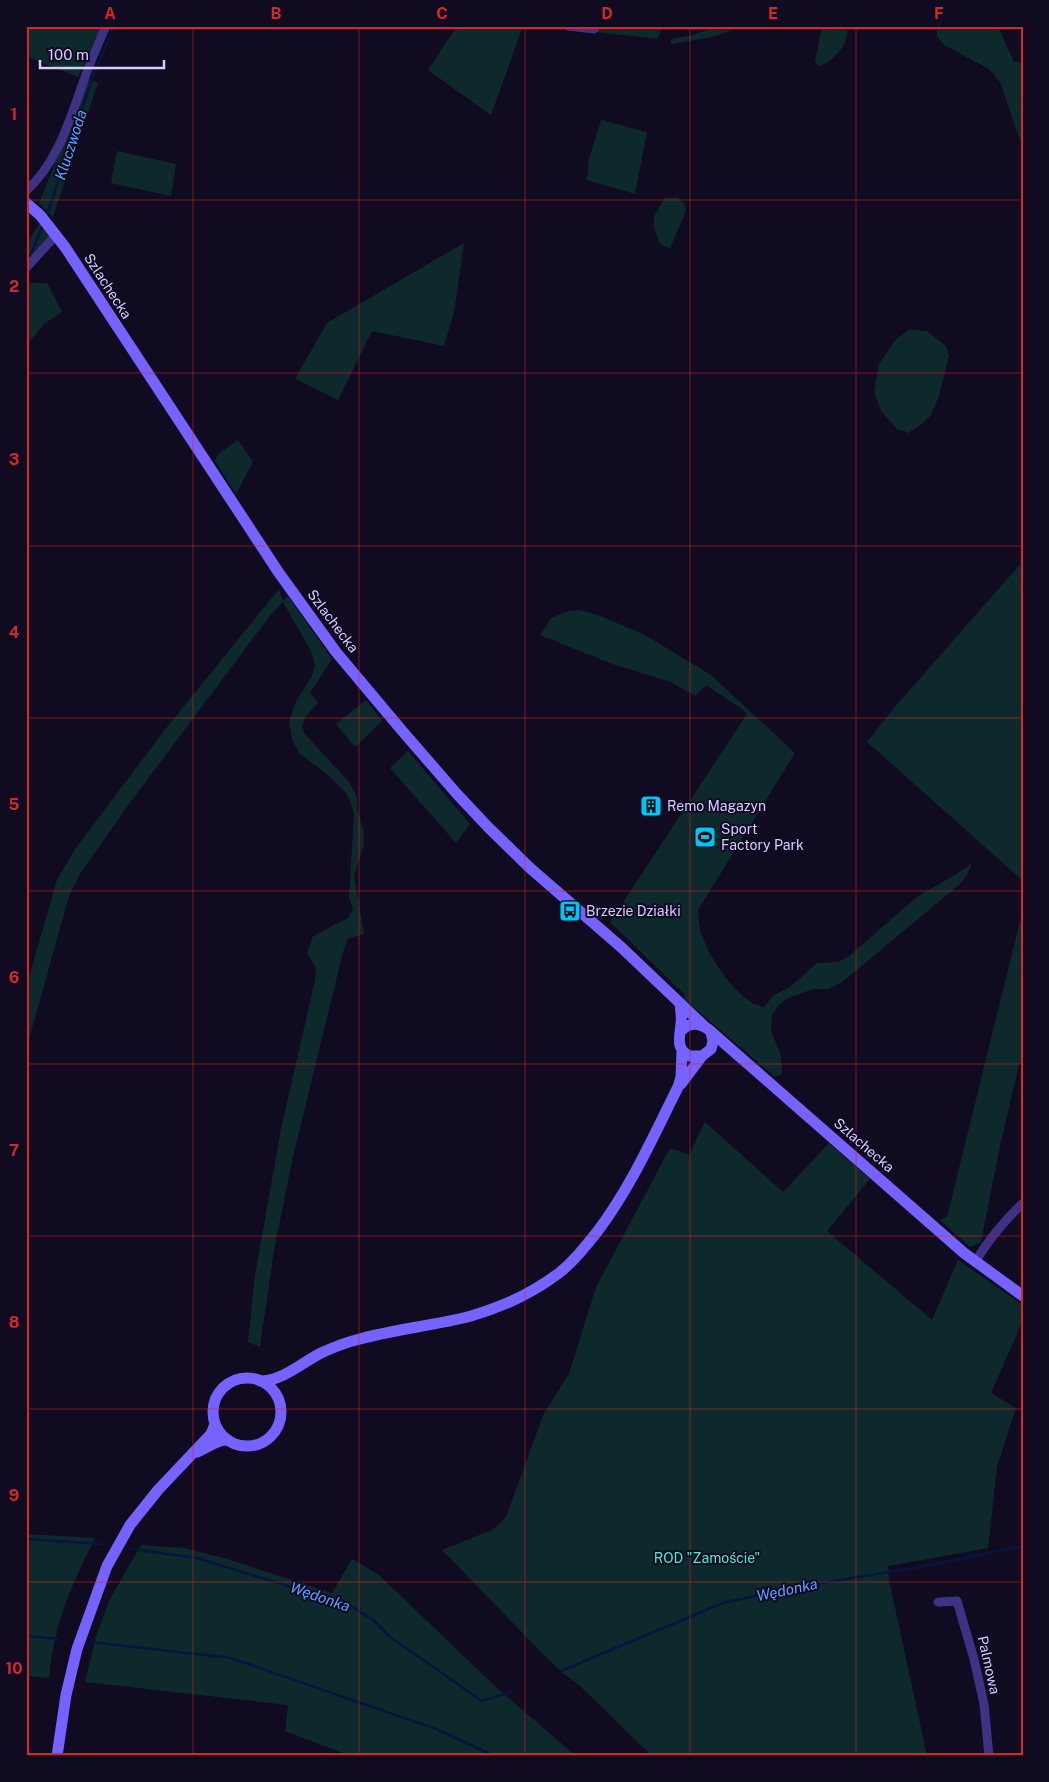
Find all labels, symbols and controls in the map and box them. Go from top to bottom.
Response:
text: A [104,4,116,23]
text: B [271,4,282,23]
text: C [436,4,448,23]
text: D [601,4,613,23]
text: E [768,4,778,23]
text: F [934,4,944,23]
scale bar [40,38,164,70]
text: 100 m [48,46,89,63]
text: 1 [11,105,17,124]
water label: Kluczwoda [51,108,90,182]
street label: Szlachecka [81,250,135,322]
text: 2 [9,277,19,296]
text: 3 [9,450,19,469]
street label: Szlachecka [304,586,362,656]
text: 4 [9,623,20,642]
building icon: Remo Magazyn [639,794,663,818]
text: 5 [9,795,20,814]
place label: Remo Magazyn [667,798,766,814]
place label: Sport Factory Park [721,821,804,853]
sports icon: Sport Factory Park [693,825,717,849]
bus stop icon: Brzezie Działki [558,899,582,923]
place label: Brzezie Działki [586,903,681,919]
text: 6 [9,968,19,987]
street label: Szlachecka [831,1115,897,1175]
text: 7 [9,1141,19,1160]
text: 8 [9,1313,20,1332]
text: 9 [9,1486,19,1505]
park label: ROD "Zamoście" [654,1550,760,1566]
water label: Wędonka [755,1575,819,1604]
water label: Wędonka [288,1578,352,1615]
street label: Palmowa [975,1634,1003,1696]
text: 10 [5,1659,23,1678]

